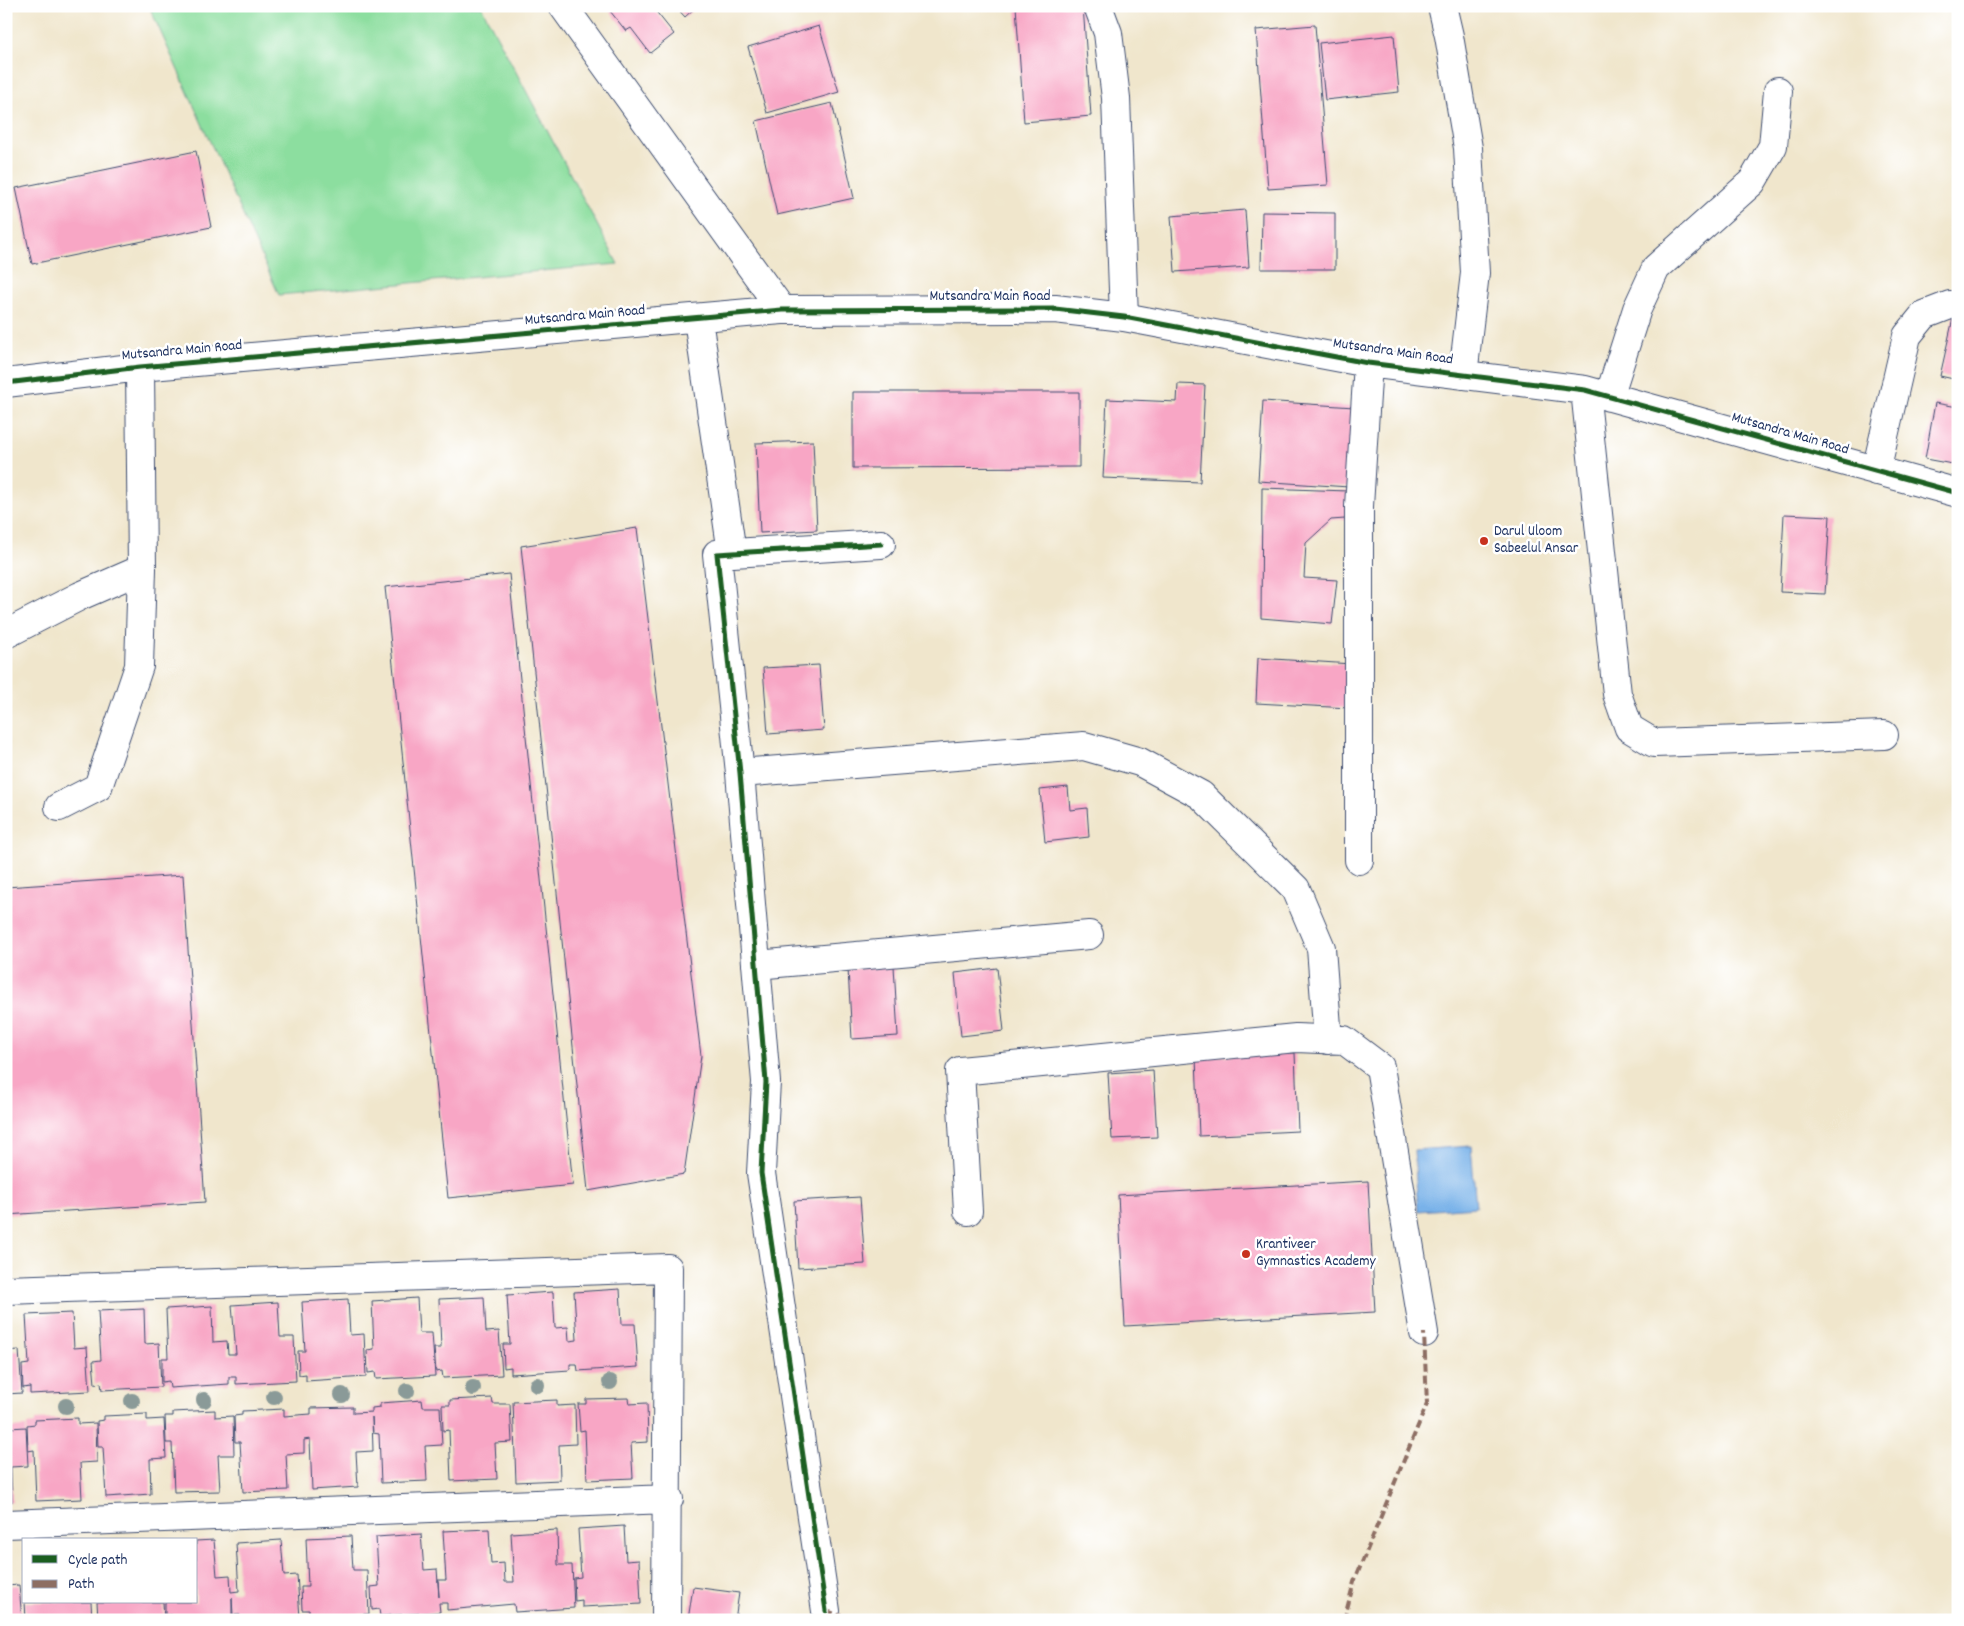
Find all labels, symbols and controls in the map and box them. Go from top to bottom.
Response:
street label: Mutsandra Main Road [929,286,1051,308]
street label: Mutsandra Main Road [524,300,646,332]
street label: Mutsandra Main Road [1331,333,1455,371]
street label: Mutsandra Main Road [121,335,243,367]
street label: Mutsandra Main Road [1729,407,1851,461]
place label: Darul Uloom Sabeelul Ansar [1494,521,1579,560]
marker: Darul Uloom Sabeelul Ansar [1478,535,1490,547]
place label: Krantiveer Gymnastics Academy [1256,1234,1376,1273]
marker: Krantiveer Gymnastics Academy [1240,1248,1252,1260]
legend [22,1538,198,1604]
text: Cycle path [68,1550,128,1572]
text: Path [68,1574,94,1596]

